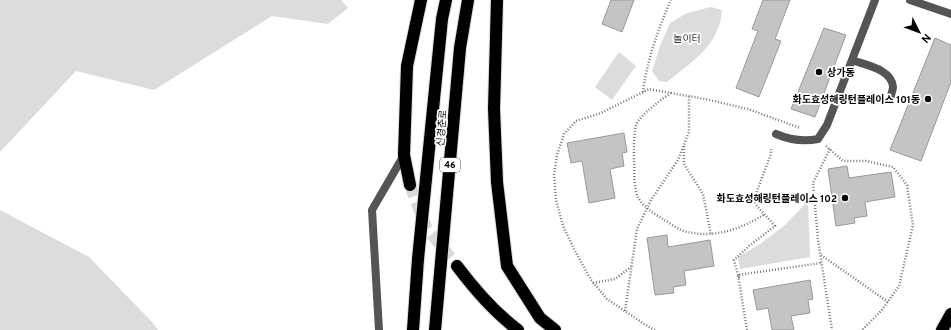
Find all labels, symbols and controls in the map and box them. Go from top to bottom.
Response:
north arrow [899,12,939,52]
text: N [918,30,934,46]
park label: 놀이터 [673,33,701,46]
marker: 상가동 [814,67,824,77]
place label: 상가동 [827,67,855,80]
place label: 화도효성해링턴플레이스 101동 [793,94,920,107]
marker: 화도효성해링턴플레이스 101동 [923,94,933,104]
street label: 신경춘로 [434,109,451,147]
road number: 46 [440,158,460,172]
place label: 화도효성해링턴플레이스 102 [717,193,837,206]
marker: 화도효성해링턴플레이스 102 [840,193,850,203]

